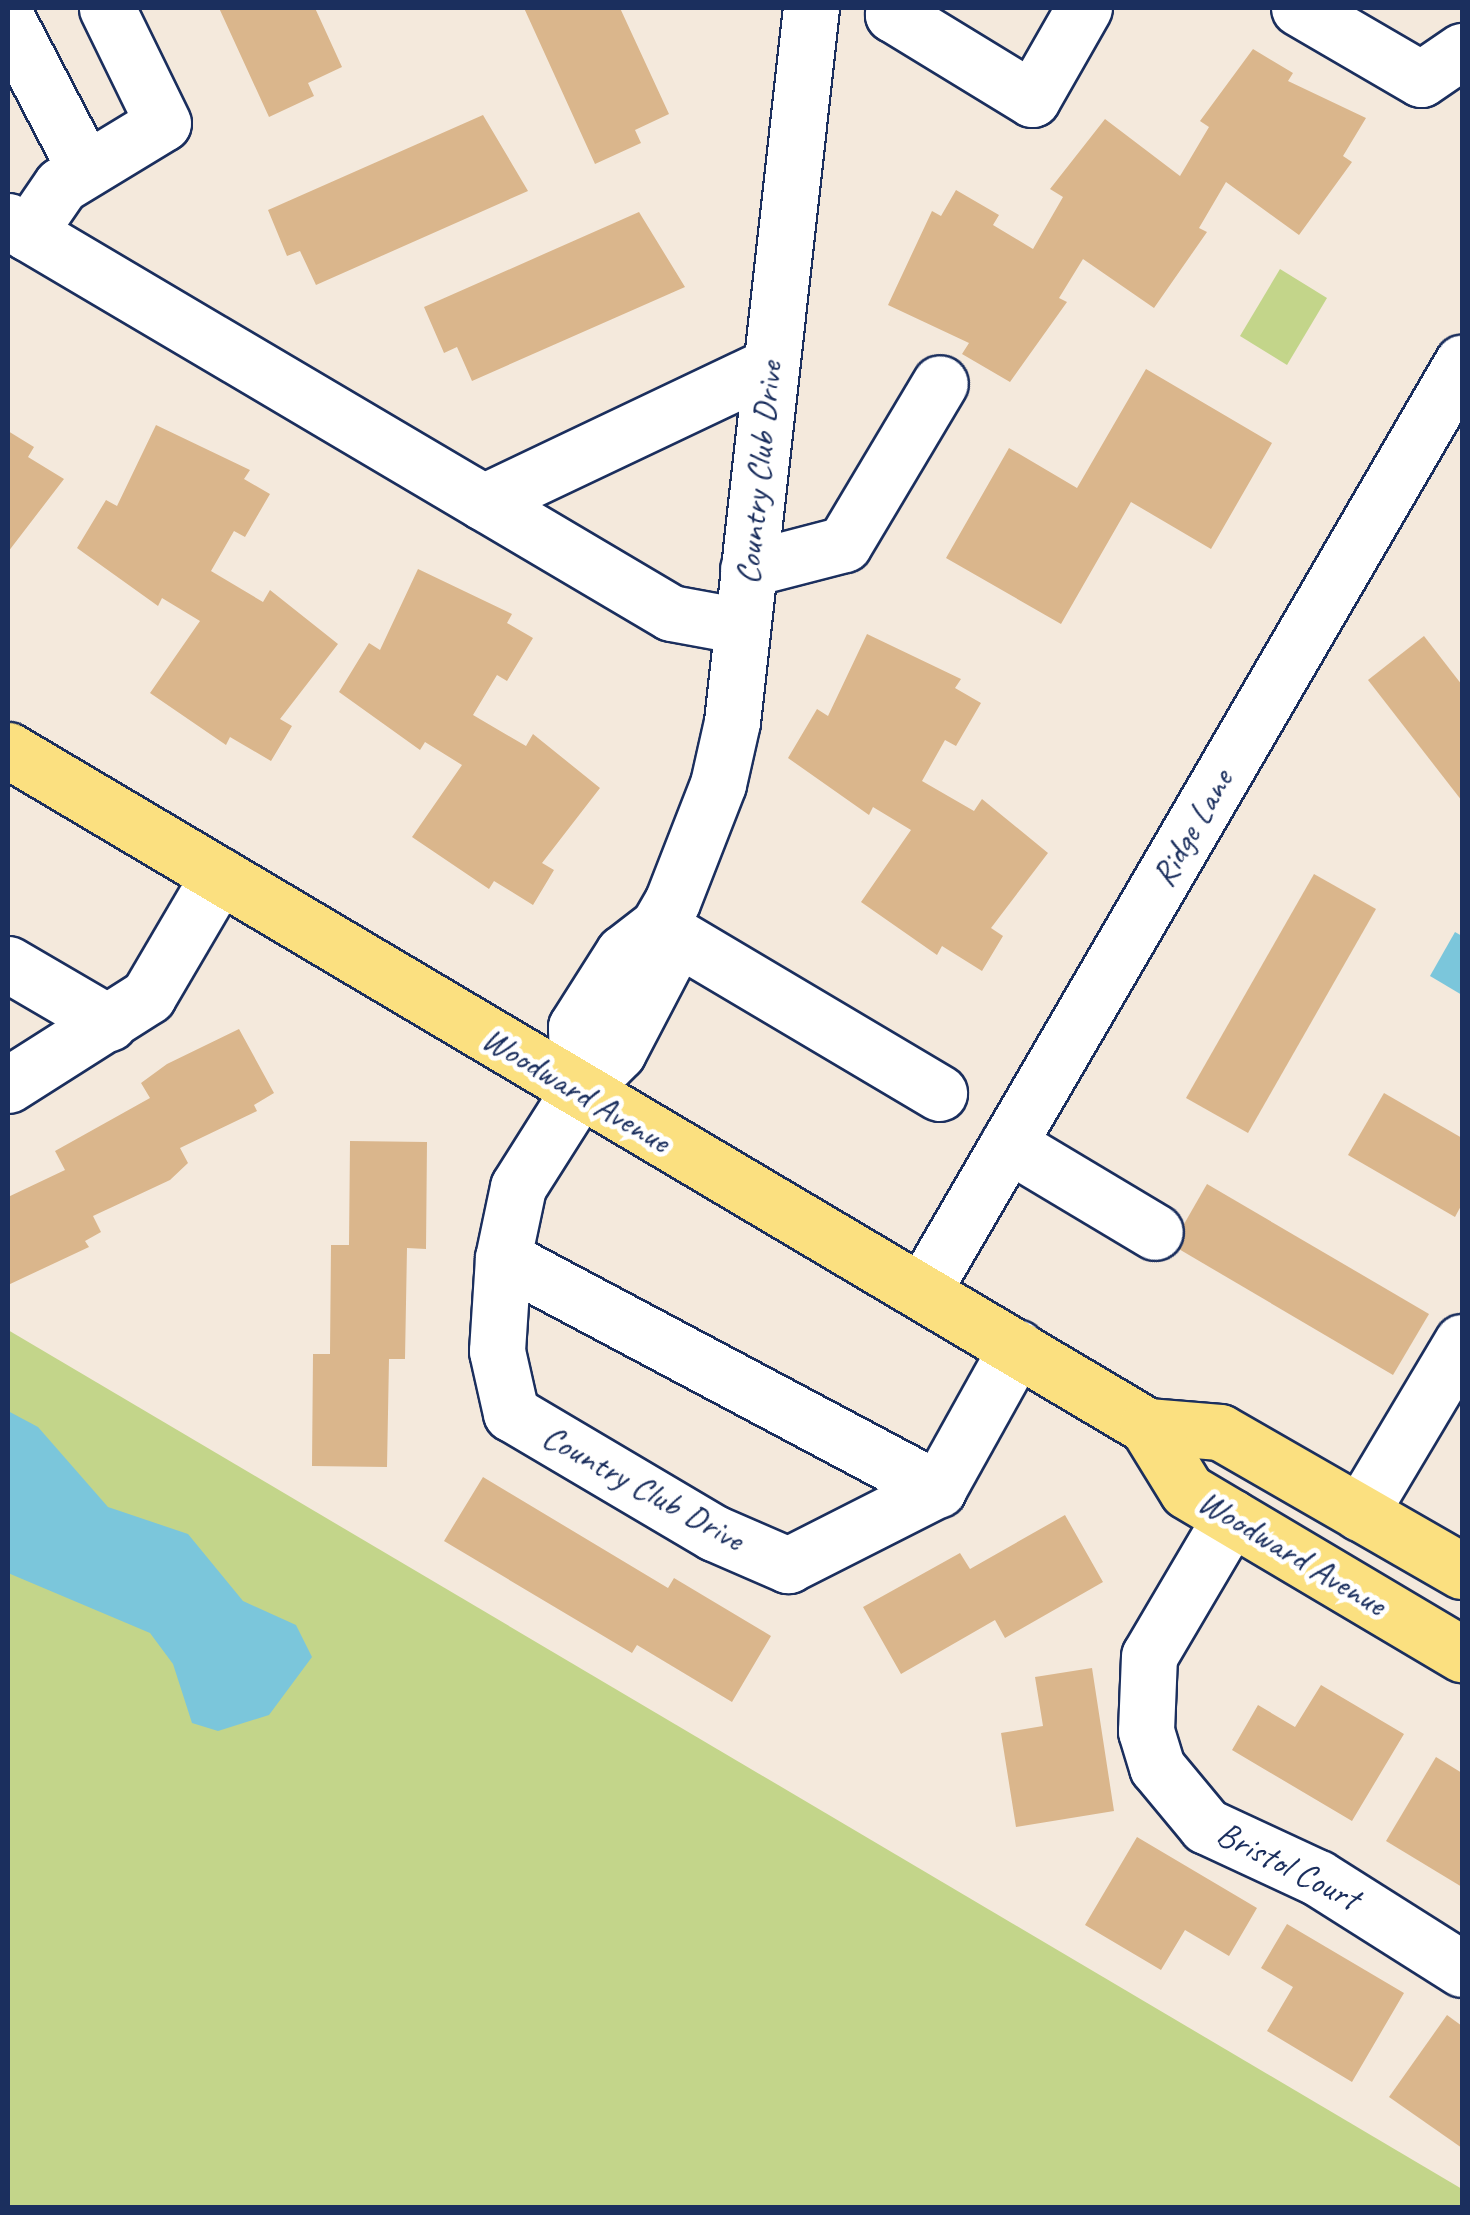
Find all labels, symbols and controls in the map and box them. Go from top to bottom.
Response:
street label: Country Club Drive [726,359,792,587]
street label: Ridge Lane [1142,762,1242,894]
street label: Woodward Avenue [475,1018,677,1162]
street label: Country Club Drive [535,1415,751,1561]
street label: Woodward Avenue [1191,1481,1393,1625]
street label: Bristol Court [1210,1812,1366,1920]

